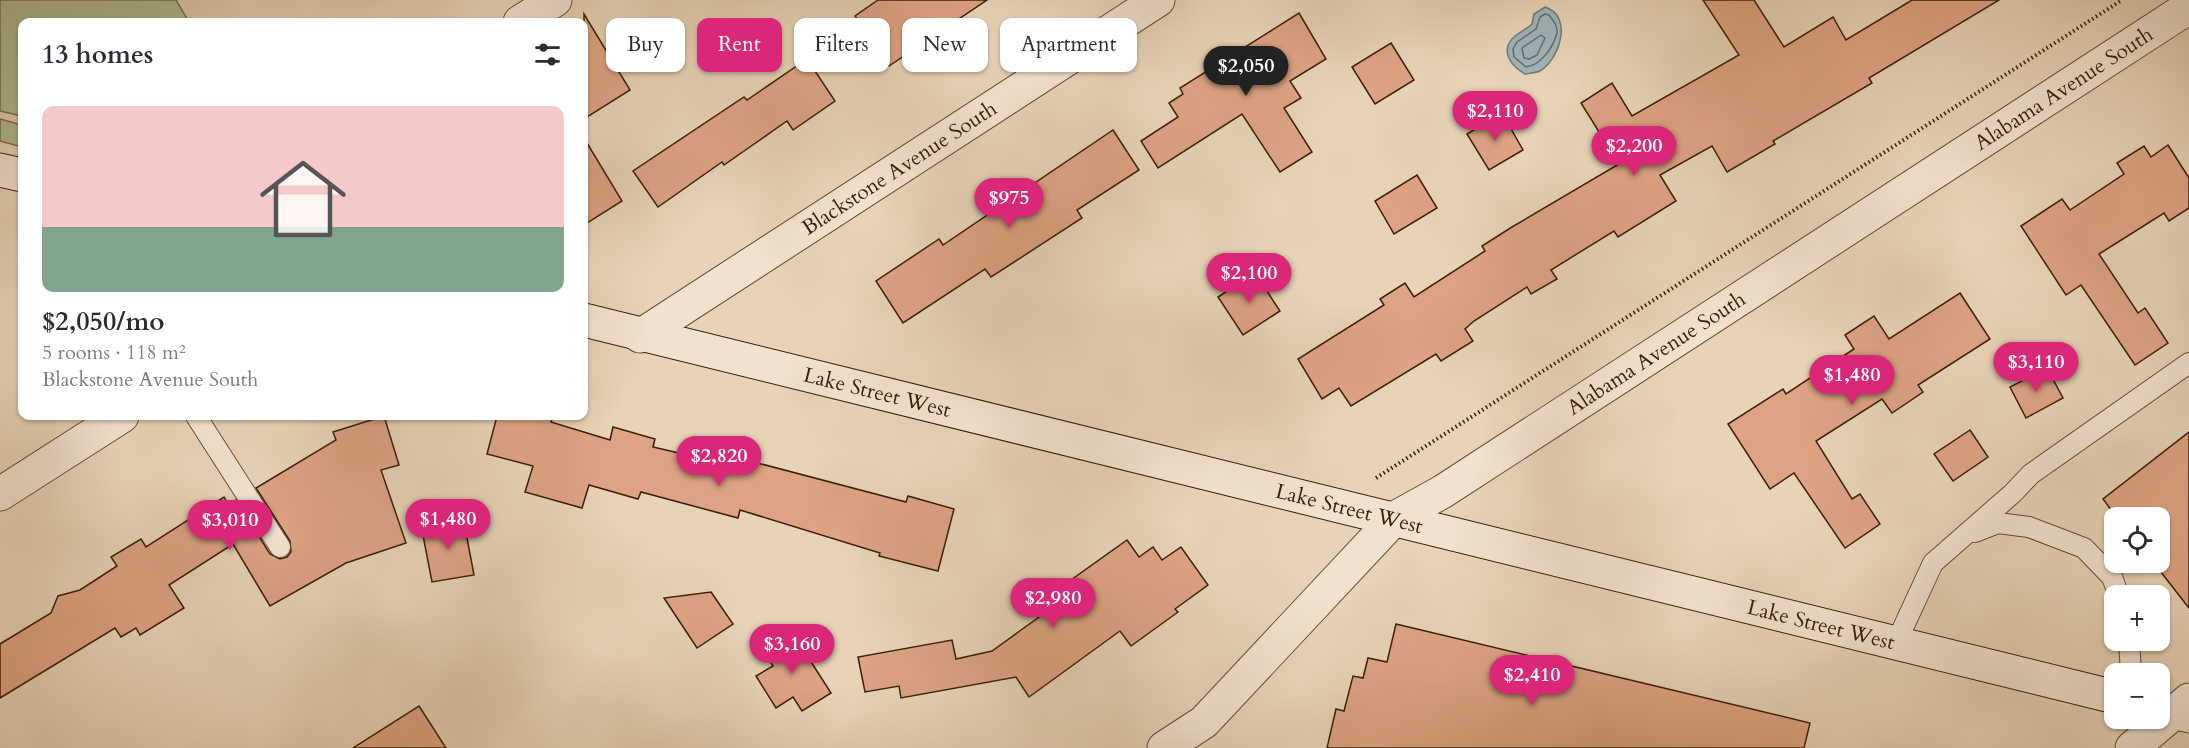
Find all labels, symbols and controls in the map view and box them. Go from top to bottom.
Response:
chip: Buy [606,18,685,72]
chip: Rent [697,18,782,72]
chip: Filters [794,18,890,72]
chip: New [902,18,988,72]
chip: Apartment [1000,18,1137,72]
street label: Alabama Avenue South [1969,19,2159,157]
text: 13 homes [42,37,153,72]
icon: filters [531,38,564,71]
pin: $2,050 [1197,46,1295,97]
text: $2,050 [1217,52,1275,79]
pin: $2,110 [1446,91,1544,142]
street label: Blackstone Avenue South [796,94,1003,242]
text: $2,110 [1466,97,1524,124]
pin: $2,200 [1585,126,1683,177]
text: $2,200 [1605,132,1663,159]
icon: home [249,145,357,253]
pin: $975 [973,178,1045,229]
text: $975 [989,184,1029,211]
pin: $2,100 [1200,253,1298,304]
text: $2,100 [1220,259,1278,286]
street label: Alabama Avenue South [1561,284,1751,422]
text: $2,050/mo [42,304,165,339]
text: 5 rooms · 118 m² [42,339,186,366]
pin: $3,110 [1987,342,2085,393]
text: $3,110 [2007,348,2065,375]
pin: $1,480 [1803,355,1901,406]
street label: Lake Street West [801,360,954,424]
text: $1,480 [1823,361,1881,388]
text: Blackstone Avenue South [42,366,258,393]
pin: $2,820 [670,436,768,487]
text: $2,820 [690,442,748,469]
street label: Lake Street West [1272,476,1426,541]
pin: $1,480 [399,499,497,550]
pin: $3,010 [181,500,279,551]
text: $1,480 [419,505,477,532]
text: $3,010 [201,506,259,533]
map controls [2104,507,2170,729]
button: locate [2104,507,2170,573]
pin: $2,980 [1004,578,1102,629]
text: $2,980 [1024,584,1082,611]
button: + [2104,585,2170,651]
street label: Lake Street West [1744,592,1898,657]
pin: $3,160 [743,624,841,675]
text: $3,160 [763,630,821,657]
pin: $2,410 [1483,655,1581,706]
text: $2,410 [1503,661,1561,688]
button: − [2104,663,2170,729]

